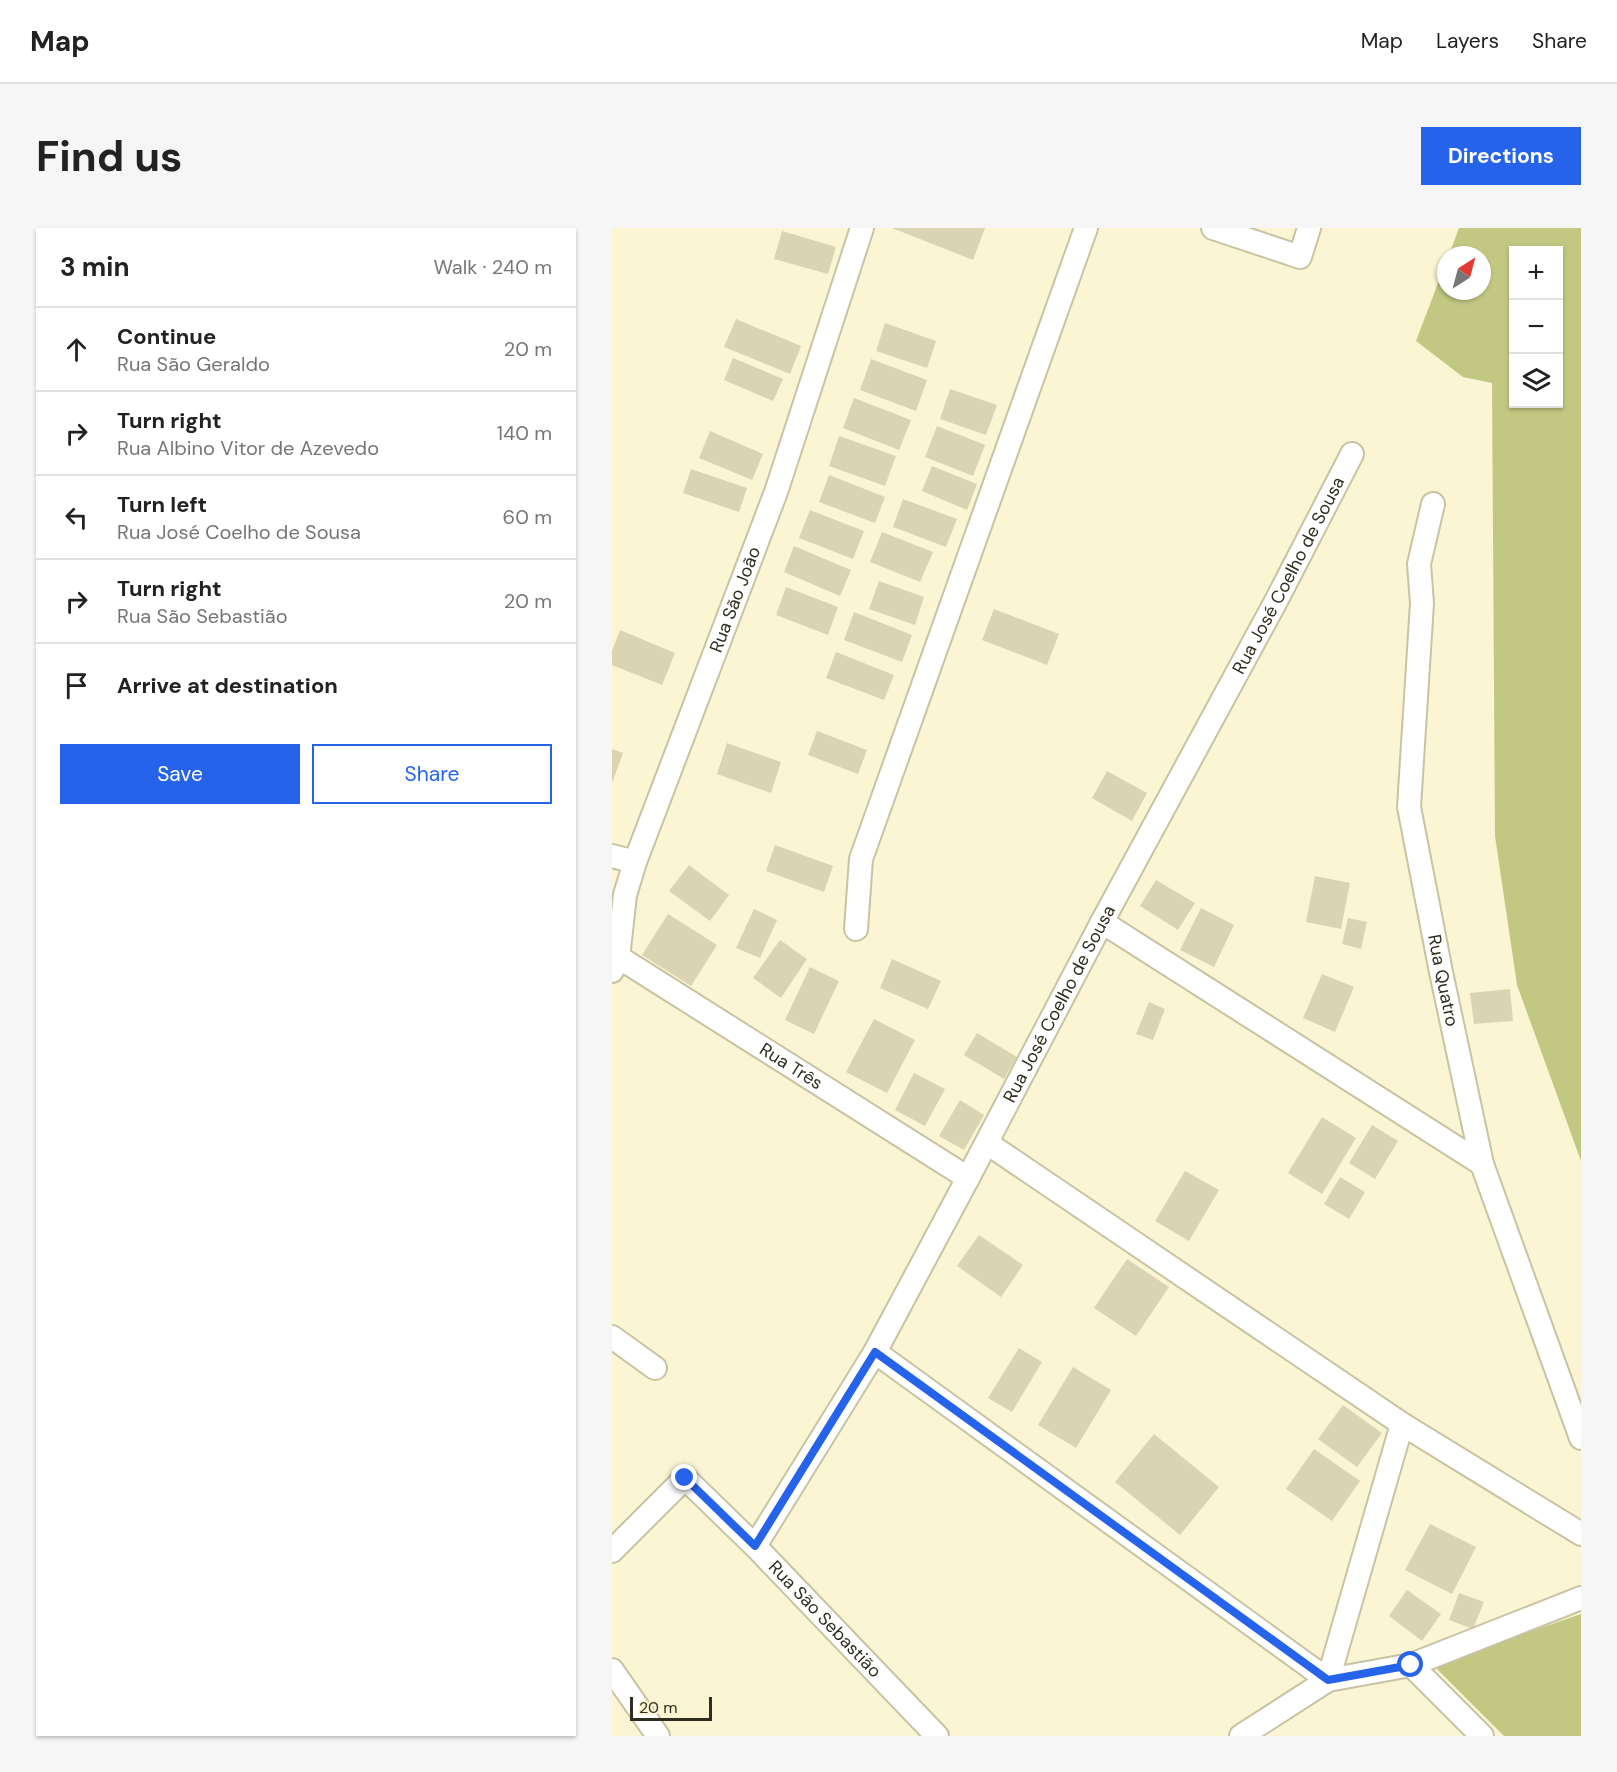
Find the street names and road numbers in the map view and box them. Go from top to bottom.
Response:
street label: Rua José Coelho de Sousa [1227,473,1350,678]
street label: Rua São João [704,543,766,656]
street label: Rua José Coelho de Sousa [998,901,1121,1107]
street label: Rua Quatro [1422,932,1464,1029]
street label: Rua Três [755,1037,827,1095]
street label: Rua São Sebastião [763,1555,887,1683]

